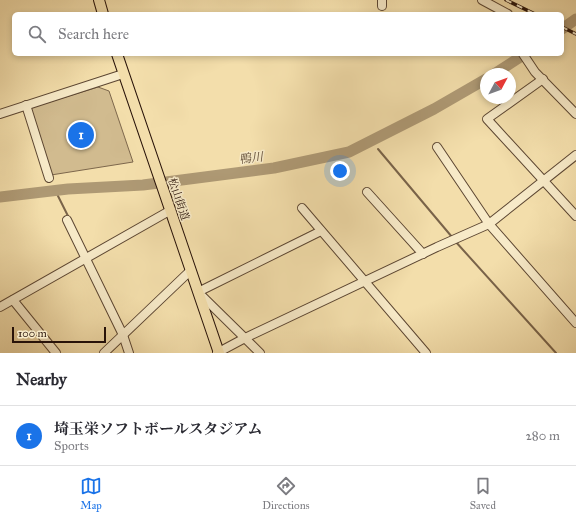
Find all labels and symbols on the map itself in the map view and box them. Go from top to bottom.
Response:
north arrow [480,68,516,104]
pin: 1 [68,120,94,150]
water label: 鴨川 [238,149,266,166]
your location [330,161,350,181]
street label: 松山街道 [165,176,192,222]
scale bar [12,325,106,344]

